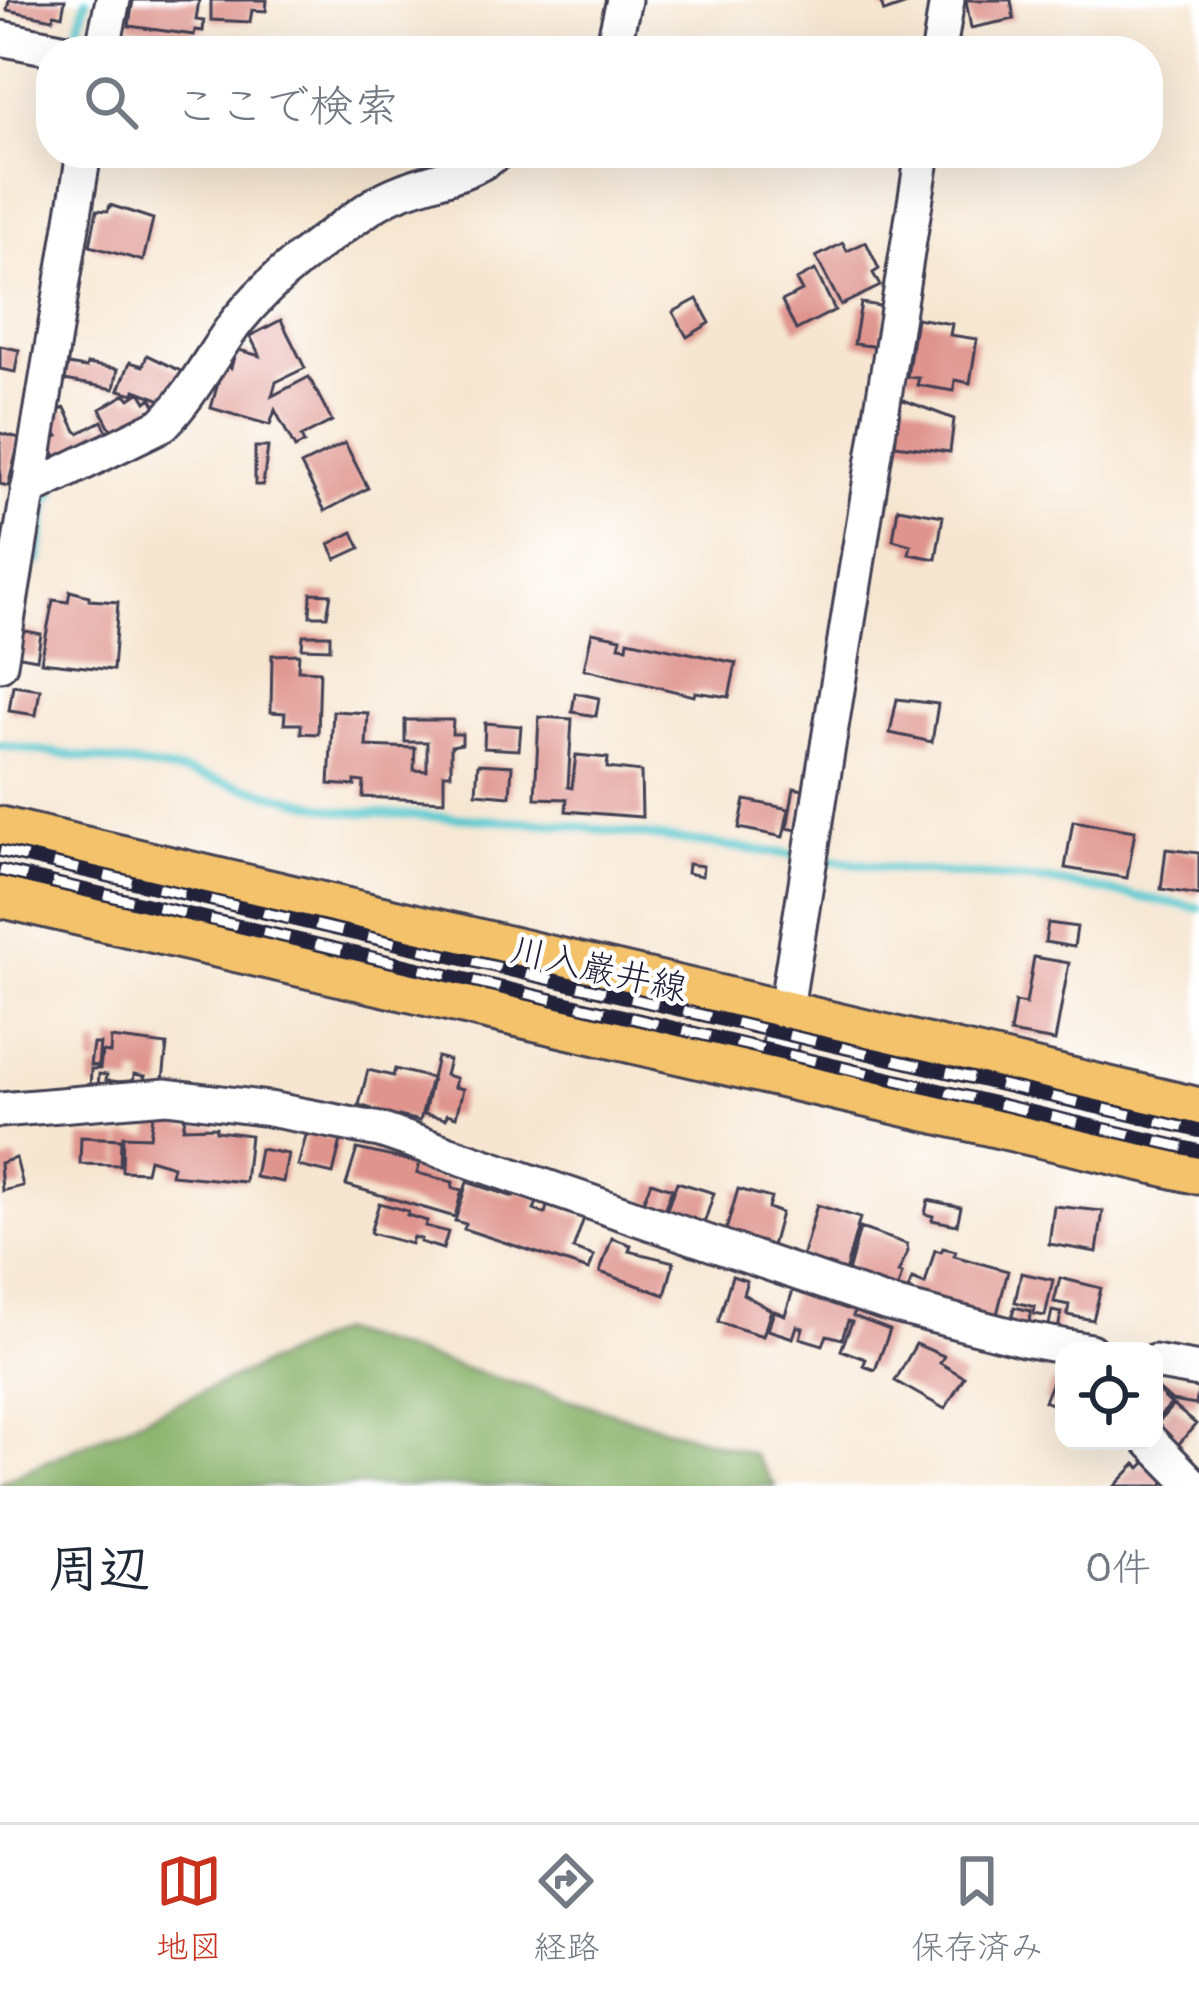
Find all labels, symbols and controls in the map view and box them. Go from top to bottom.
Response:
search box [36,36,1163,168]
icon: search [78,69,144,135]
text: ここで検索 [174,79,399,135]
street label: 川入巌井線 [506,927,691,1012]
map controls [1055,1342,1163,1450]
button: locate [1055,1342,1163,1450]
text: 周辺 [48,1538,150,1602]
text: 0件 [1085,1544,1151,1593]
tab: 地図 [156,1848,222,1968]
tab: 経路 [533,1848,599,1968]
tab: 保存済み [911,1848,1043,1968]

